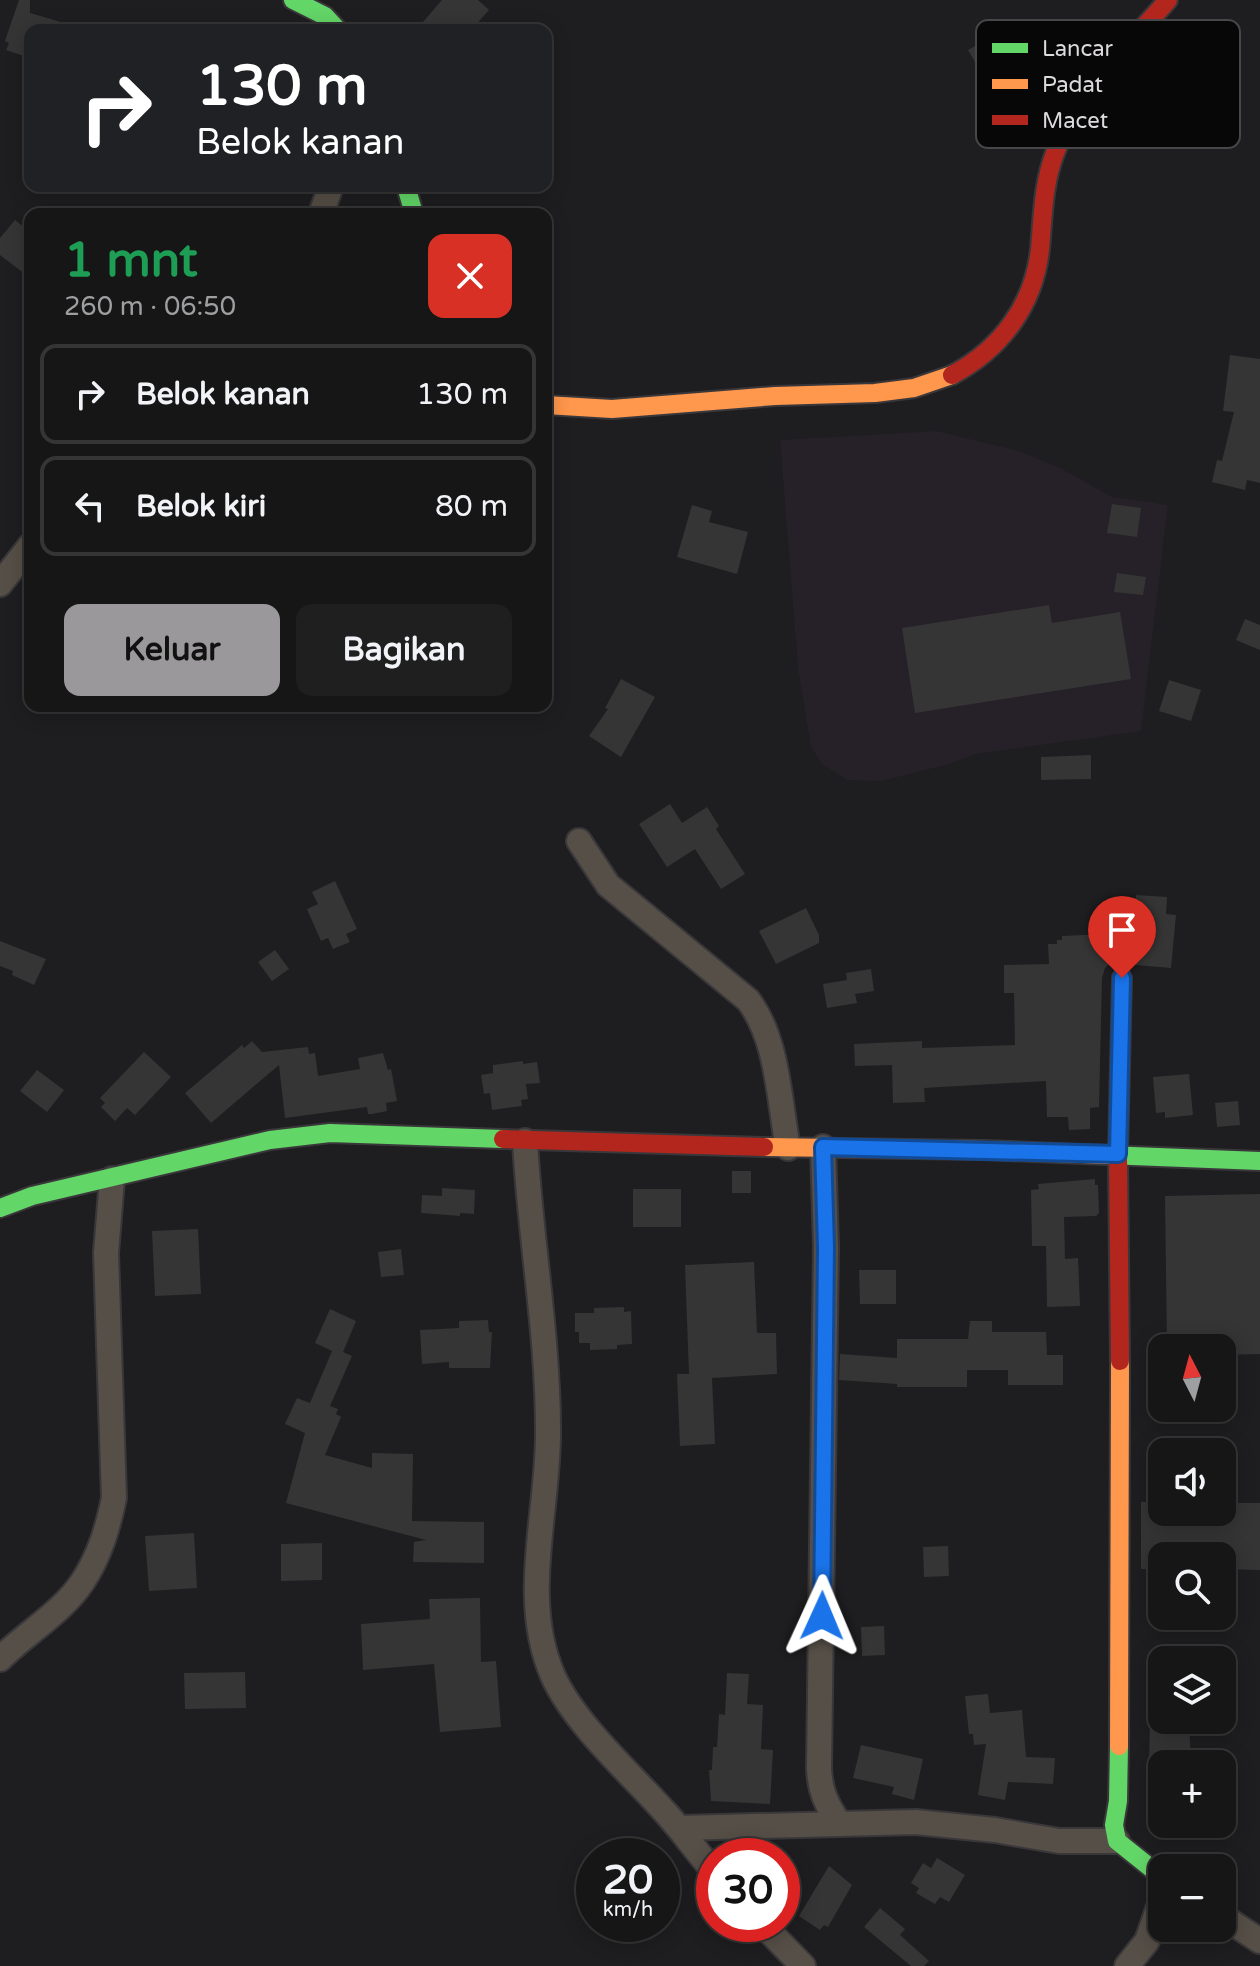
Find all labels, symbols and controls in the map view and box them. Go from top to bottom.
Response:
legend [976,20,1240,148]
text: Lancar [1042,36,1114,62]
text: 130 m [196,53,367,120]
icon: right [64,56,168,160]
text: Padat [1042,72,1103,98]
text: Macet [1042,108,1108,134]
text: Belok kanan [196,121,405,164]
text: 1 mnt [64,232,198,290]
button: close [428,234,512,318]
text: 260 m · 06:50 [64,291,236,322]
icon: right [68,372,112,416]
text: Belok kanan [136,376,310,413]
text: 130 m [416,376,508,413]
icon: left [68,484,112,528]
text: Belok kiri [136,488,266,525]
text: 80 m [435,488,508,525]
button: Keluar [64,604,280,696]
button: Bagikan [296,604,512,696]
pin [1088,896,1156,978]
icon: arrive [1100,908,1144,952]
north arrow [1148,1334,1236,1422]
map controls [1148,1334,1236,1942]
button: sound [1148,1438,1236,1526]
button: search [1148,1542,1236,1630]
position arrow [780,1574,864,1658]
button: layers [1148,1646,1236,1734]
button: + [1148,1750,1236,1838]
speed limit sign: 30 [696,1838,800,1942]
button: − [1148,1854,1236,1942]
text: 20 [603,1856,653,1904]
text: km/h [603,1898,653,1922]

